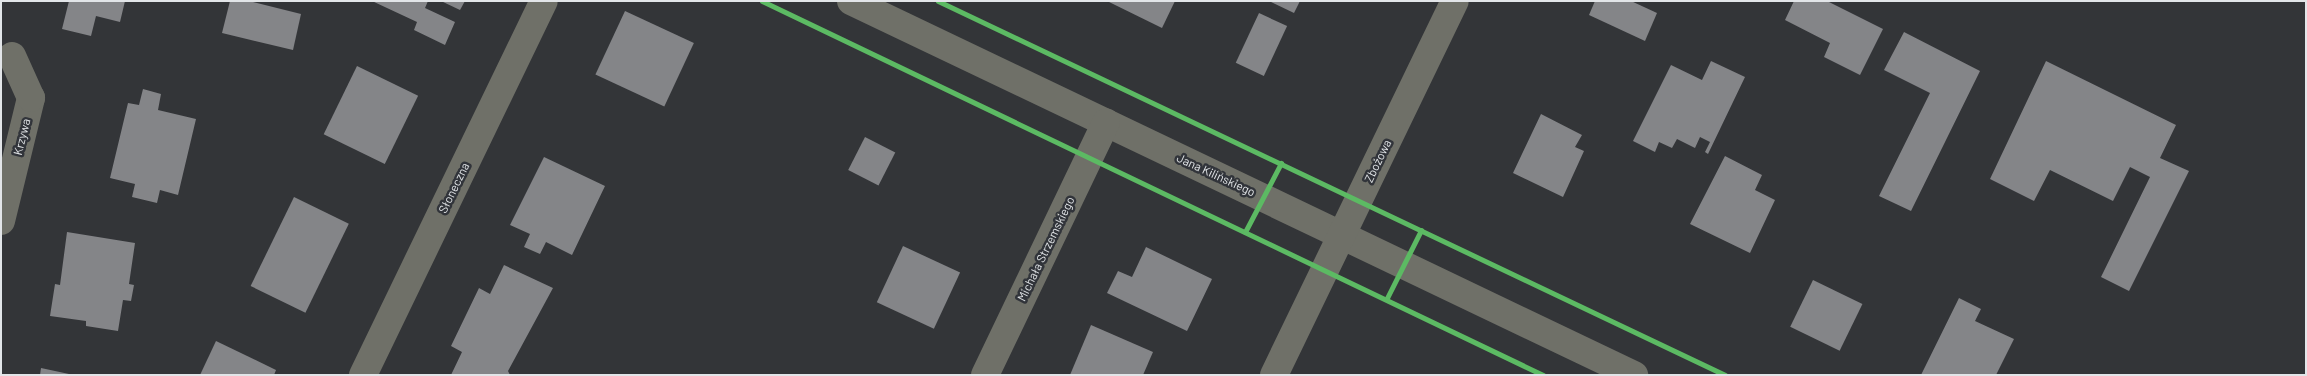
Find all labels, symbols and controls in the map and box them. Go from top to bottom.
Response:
street label: Krzywa [11,117,33,157]
street label: Zbożowa [1361,137,1395,185]
street label: Jana Kilińskiego [1174,151,1258,199]
street label: Słoneczna [436,160,472,216]
street label: Michała Strzemskiego [1014,194,1078,304]

